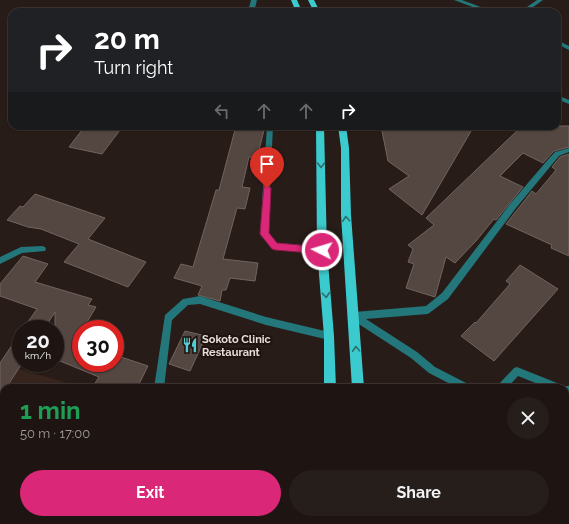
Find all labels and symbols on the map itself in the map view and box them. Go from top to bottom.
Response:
pin [250,147,284,188]
one-way arrow [317,162,325,168]
one-way arrow [342,216,351,222]
position arrow [301,229,343,271]
one-way arrow [321,292,330,298]
speed limit sign: 30 [72,320,124,372]
place label: Sokoto Clinic Restaurant [202,333,271,359]
restaurant icon: Sokoto Clinic Restaurant [181,336,199,354]
one-way arrow [352,346,361,352]

